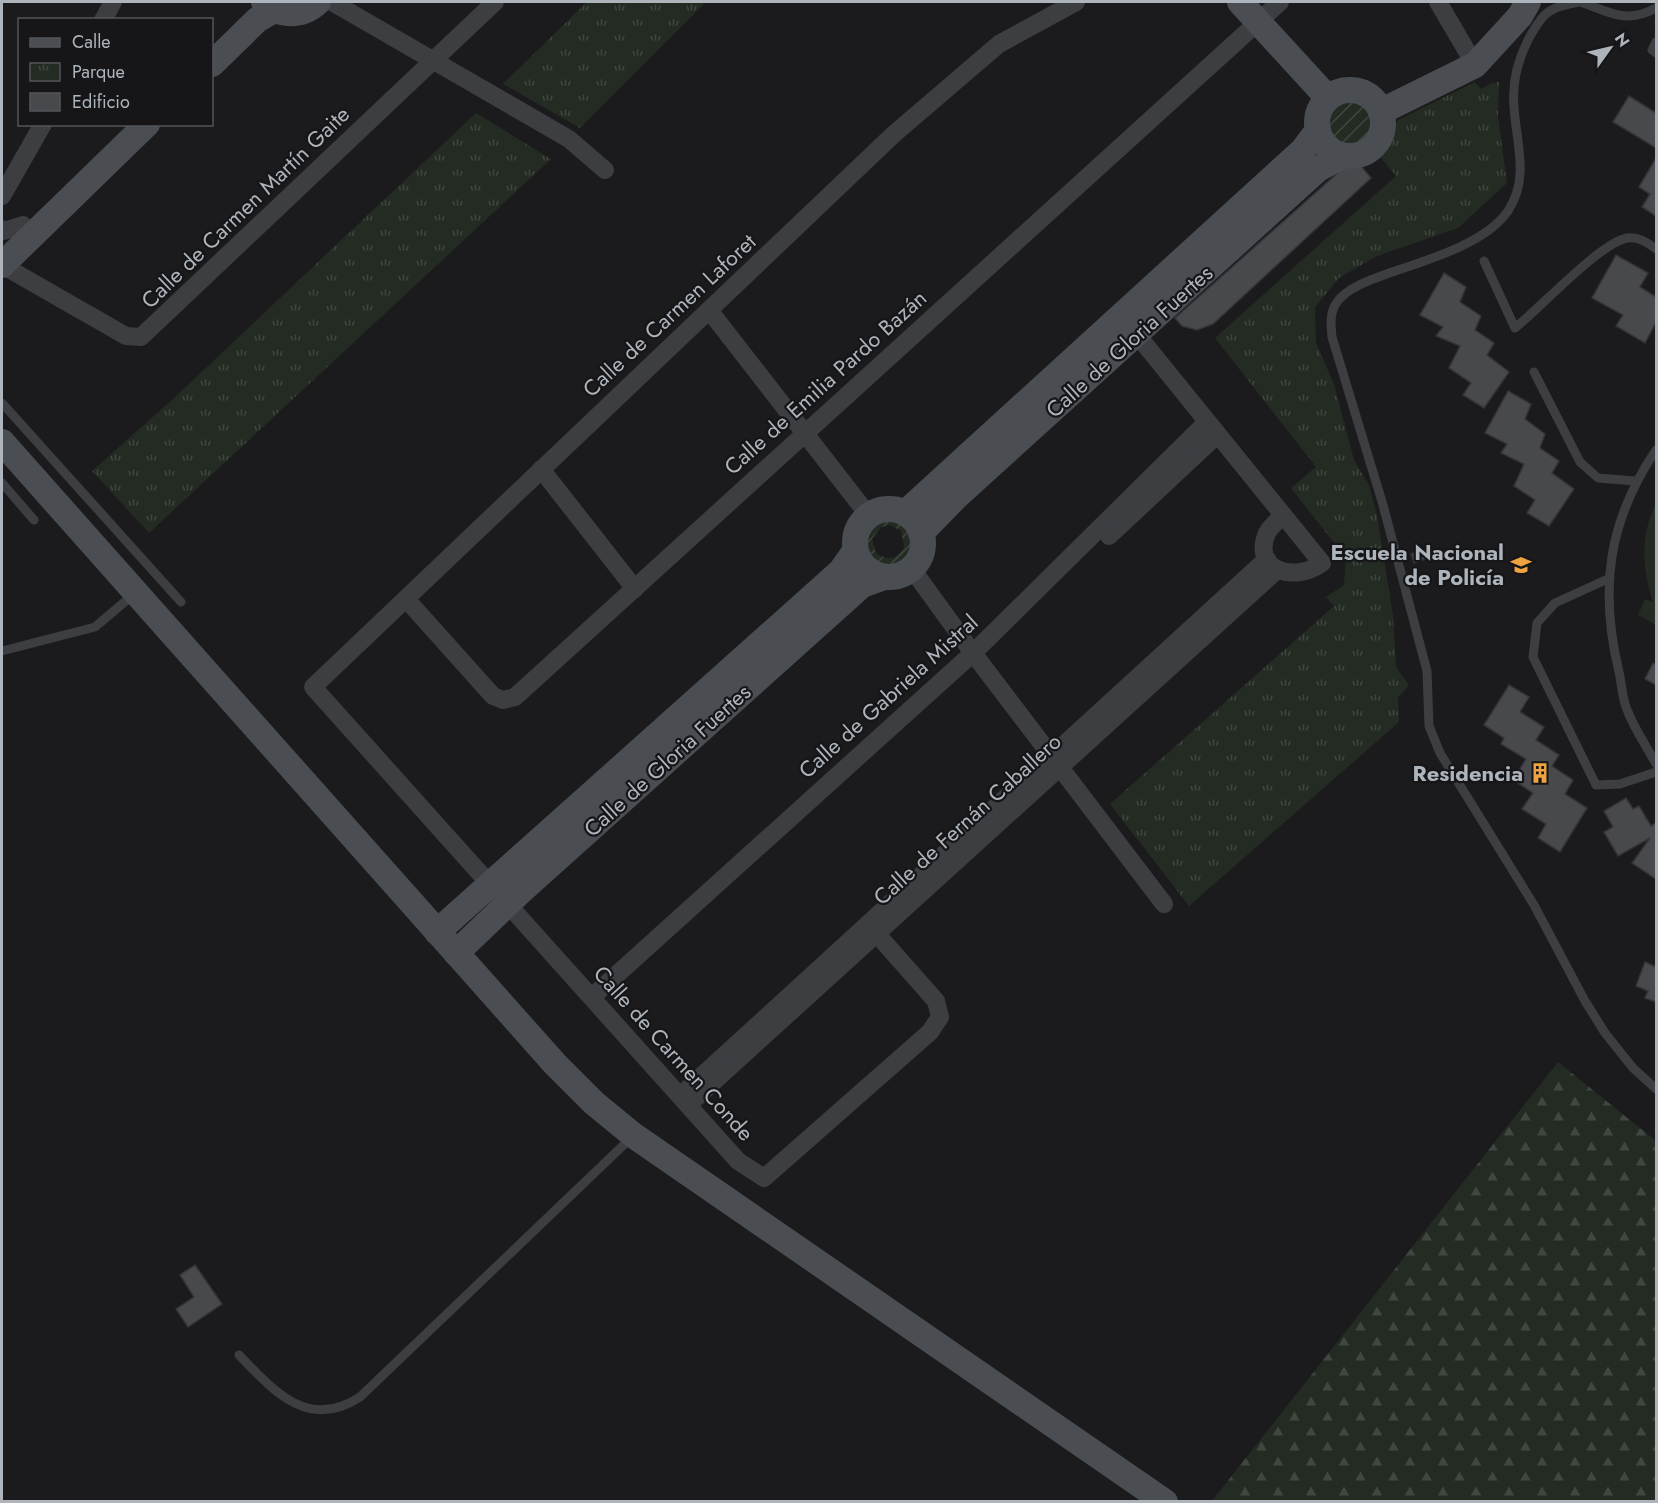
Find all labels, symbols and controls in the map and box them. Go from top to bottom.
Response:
legend [18,18,213,126]
north arrow [1580,18,1640,78]
text: N [1609,28,1635,52]
text: Calle [72,29,111,55]
text: Parque [72,59,125,85]
text: Edificio [72,89,130,115]
street label: Calle de Carmen Martín Gaite [134,99,356,315]
street label: Calle de Carmen Laforet [575,226,763,404]
street label: Calle de Gloria Fuertes [1038,257,1220,425]
street label: Calle de Emilia Pardo Bazán [717,282,933,482]
place label: Escuela Nacional de Policía [1330,536,1504,593]
school or university icon: Escuela Nacional de Policía [1509,553,1533,577]
street label: Calle de Gabriela Mistral [791,606,985,786]
street label: Calle de Gloria Fuertes [576,676,758,844]
street label: Calle de Fernán Caballero [866,726,1068,912]
place label: Residencia [1412,757,1523,789]
building icon: Residencia [1528,761,1552,785]
street label: Calle de Carmen Conde [586,958,762,1148]

